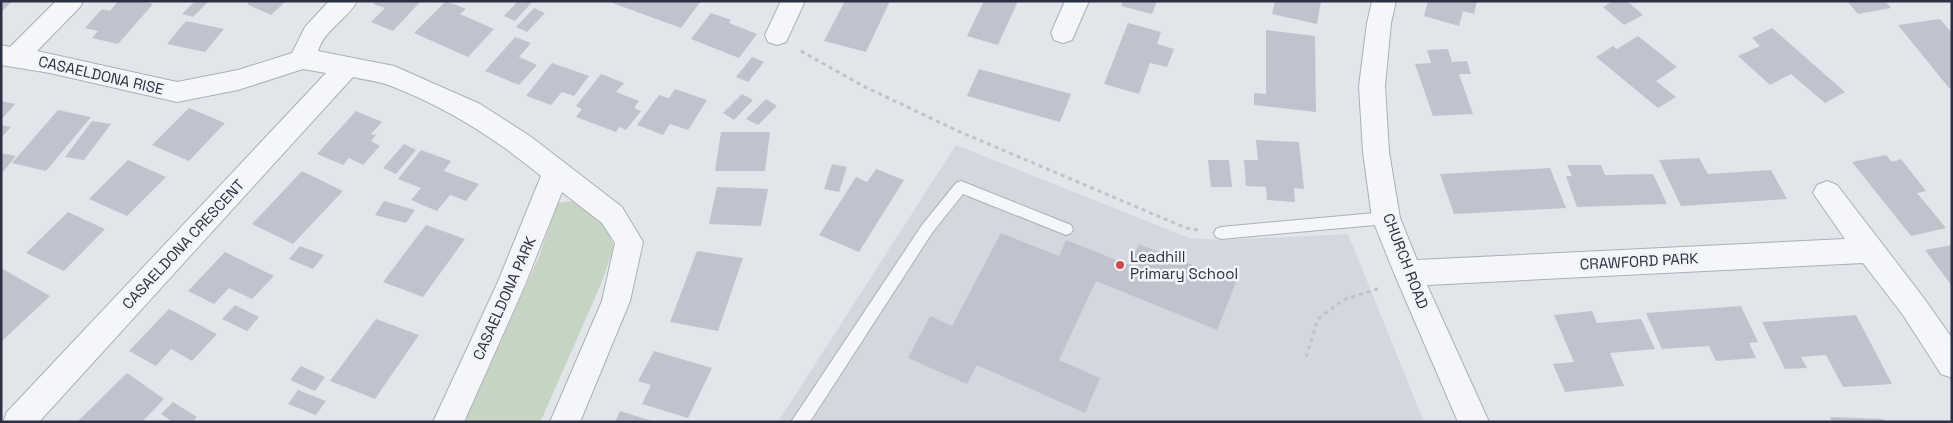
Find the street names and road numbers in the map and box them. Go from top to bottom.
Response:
street label: CASAELDONA RISE [37,51,165,99]
street label: CASAELDONA CRESCENT [118,175,248,313]
street label: CHURCH ROAD [1379,210,1433,312]
street label: CASAELDONA PARK [468,233,540,363]
street label: CRAWFORD PARK [1579,248,1699,274]

